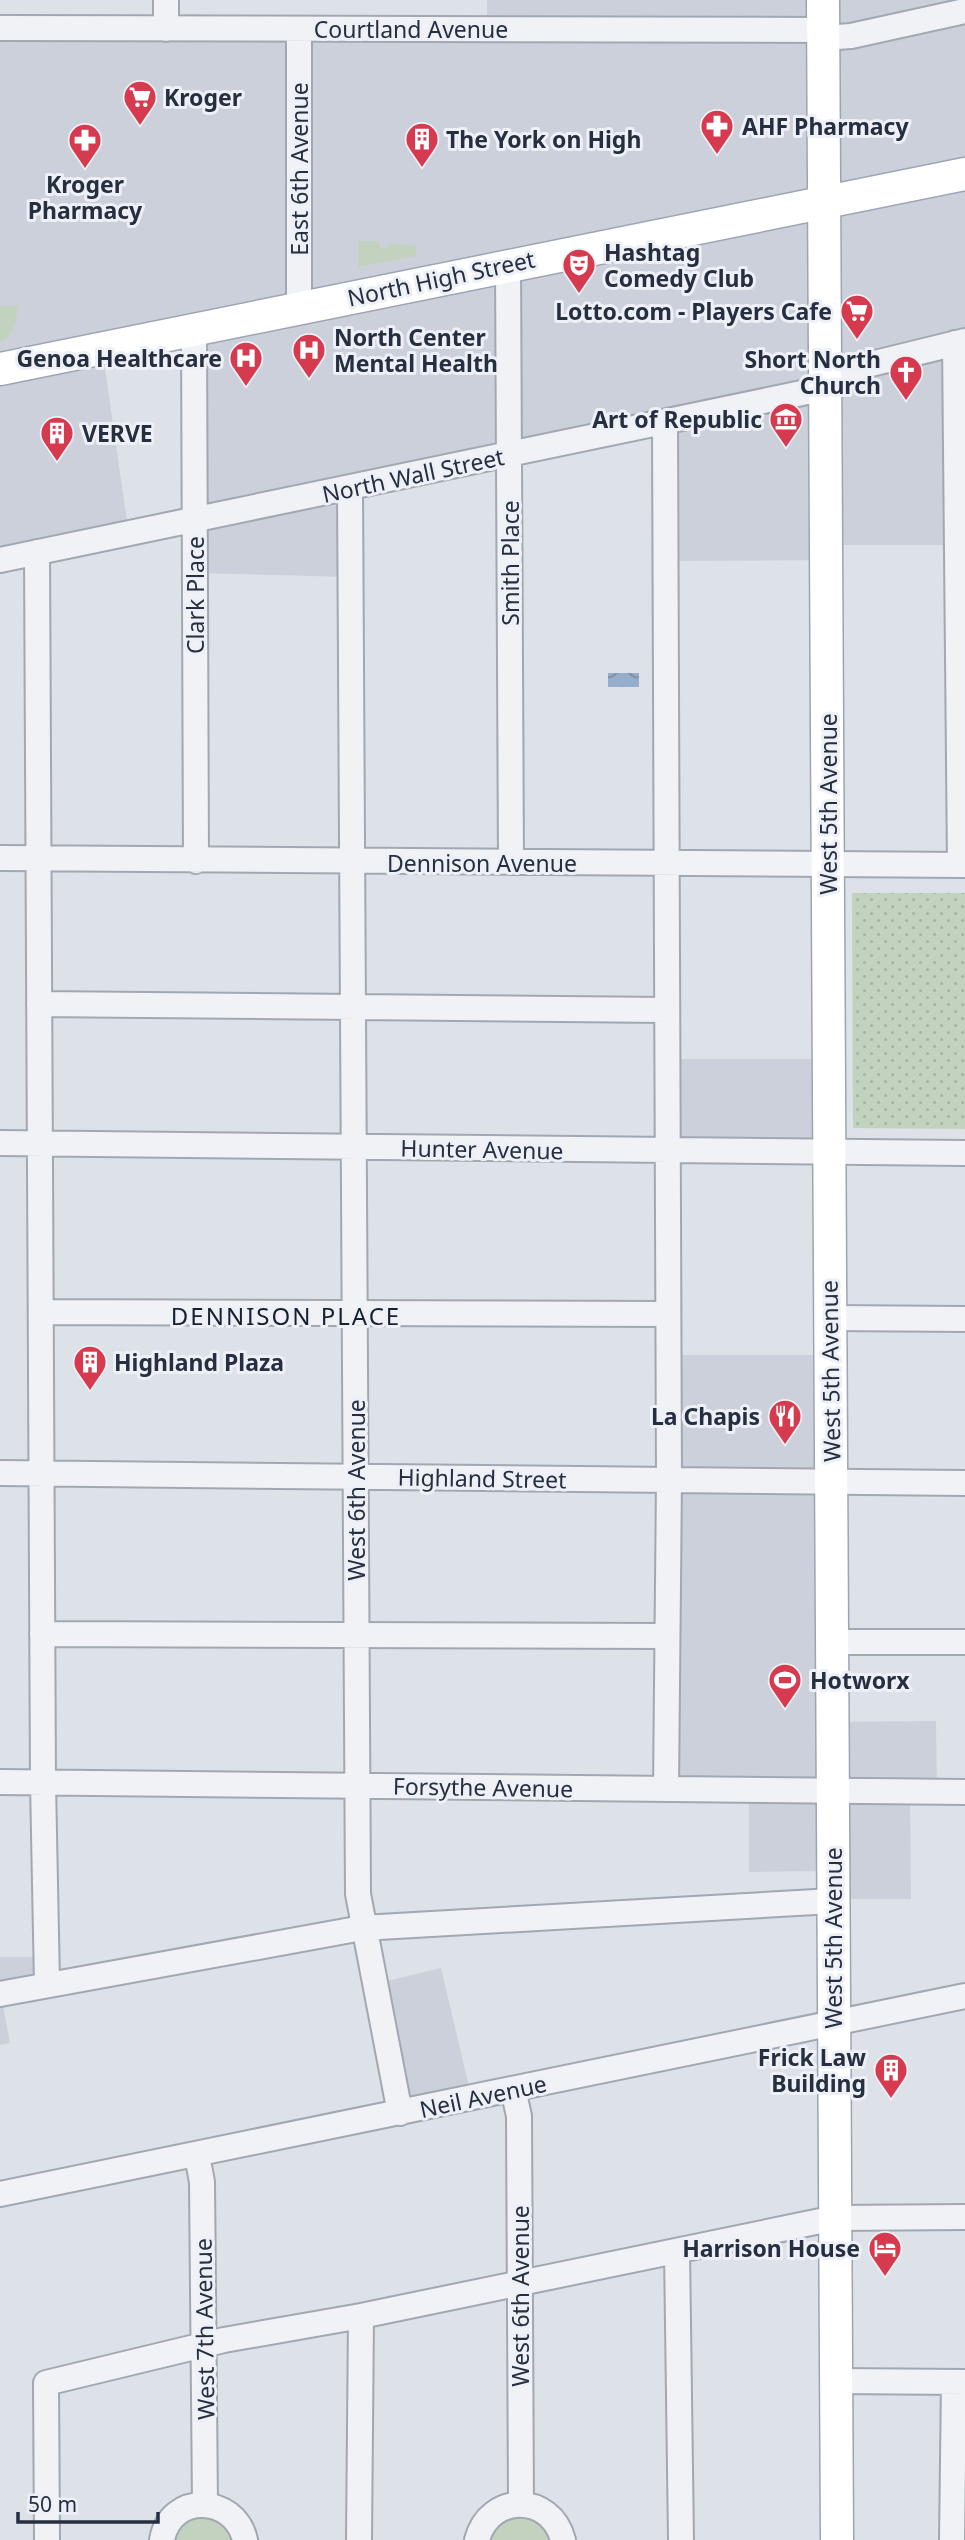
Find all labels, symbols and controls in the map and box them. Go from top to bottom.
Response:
street label: Courtland Avenue [314,13,508,45]
supermarket icon: Kroger [121,78,159,127]
place label: Kroger [164,81,242,113]
street label: East 6th Avenue [283,82,315,256]
pharmacy icon: AHF Pharmacy [698,107,736,156]
place label: AHF Pharmacy [742,110,909,142]
building icon: The York on High [403,120,441,169]
pharmacy icon: Kroger Pharmacy [66,121,104,170]
place label: The York on High [446,123,641,155]
place label: Kroger Pharmacy [28,168,143,226]
place label: Hashtag Comedy Club [604,236,754,294]
street label: North High Street [344,243,538,313]
theatre icon: Hashtag Comedy Club [560,246,598,295]
supermarket icon: Lotto.com - Players Cafe [838,292,876,341]
place label: Lotto.com - Players Cafe [555,295,832,327]
place label: North Center Mental Health [334,321,498,379]
hospital icon: North Center Mental Health [290,331,328,380]
hospital icon: Genoa Healthcare [227,339,265,388]
place label: Genoa Healthcare [16,342,222,374]
place label: Short North Church [744,343,881,401]
church icon: Short North Church [887,353,925,402]
museum icon: Art of Republic [767,400,805,449]
place label: Art of Republic [592,403,762,435]
building icon: VERVE [38,414,76,463]
place label: VERVE [82,417,153,449]
street label: North Wall Street [319,440,507,510]
street label: Smith Place [494,500,526,626]
street label: Clark Place [179,536,211,654]
street label: West 5th Avenue [812,713,844,895]
street label: Dennison Avenue [387,847,577,879]
street label: Hunter Avenue [400,1132,564,1166]
street label: West 5th Avenue [812,1280,848,1462]
district label: DENNISON PLACE [171,1299,401,1332]
building icon: Highland Plaza [71,1343,109,1392]
place label: Highland Plaza [114,1346,284,1378]
restaurant icon: La Chapis [766,1397,804,1446]
street label: West 6th Avenue [340,1399,372,1581]
place label: La Chapis [651,1400,760,1432]
street label: Highland Street [397,1461,567,1495]
sports icon: Hotworx [766,1661,804,1710]
place label: Hotworx [810,1664,910,1696]
street label: Forsythe Avenue [393,1769,573,1805]
street label: West 5th Avenue [817,1847,849,2029]
place label: Frick Law Building [758,2041,866,2099]
building icon: Frick Law Building [872,2051,910,2100]
street label: Neil Avenue [417,2067,549,2125]
street label: West 6th Avenue [504,2205,536,2387]
hotel icon: Harrison House [866,2229,904,2278]
place label: Harrison House [682,2232,860,2264]
street label: West 7th Avenue [186,2238,222,2420]
scale bar [18,2480,158,2524]
text: 50 m [28,2490,77,2518]

